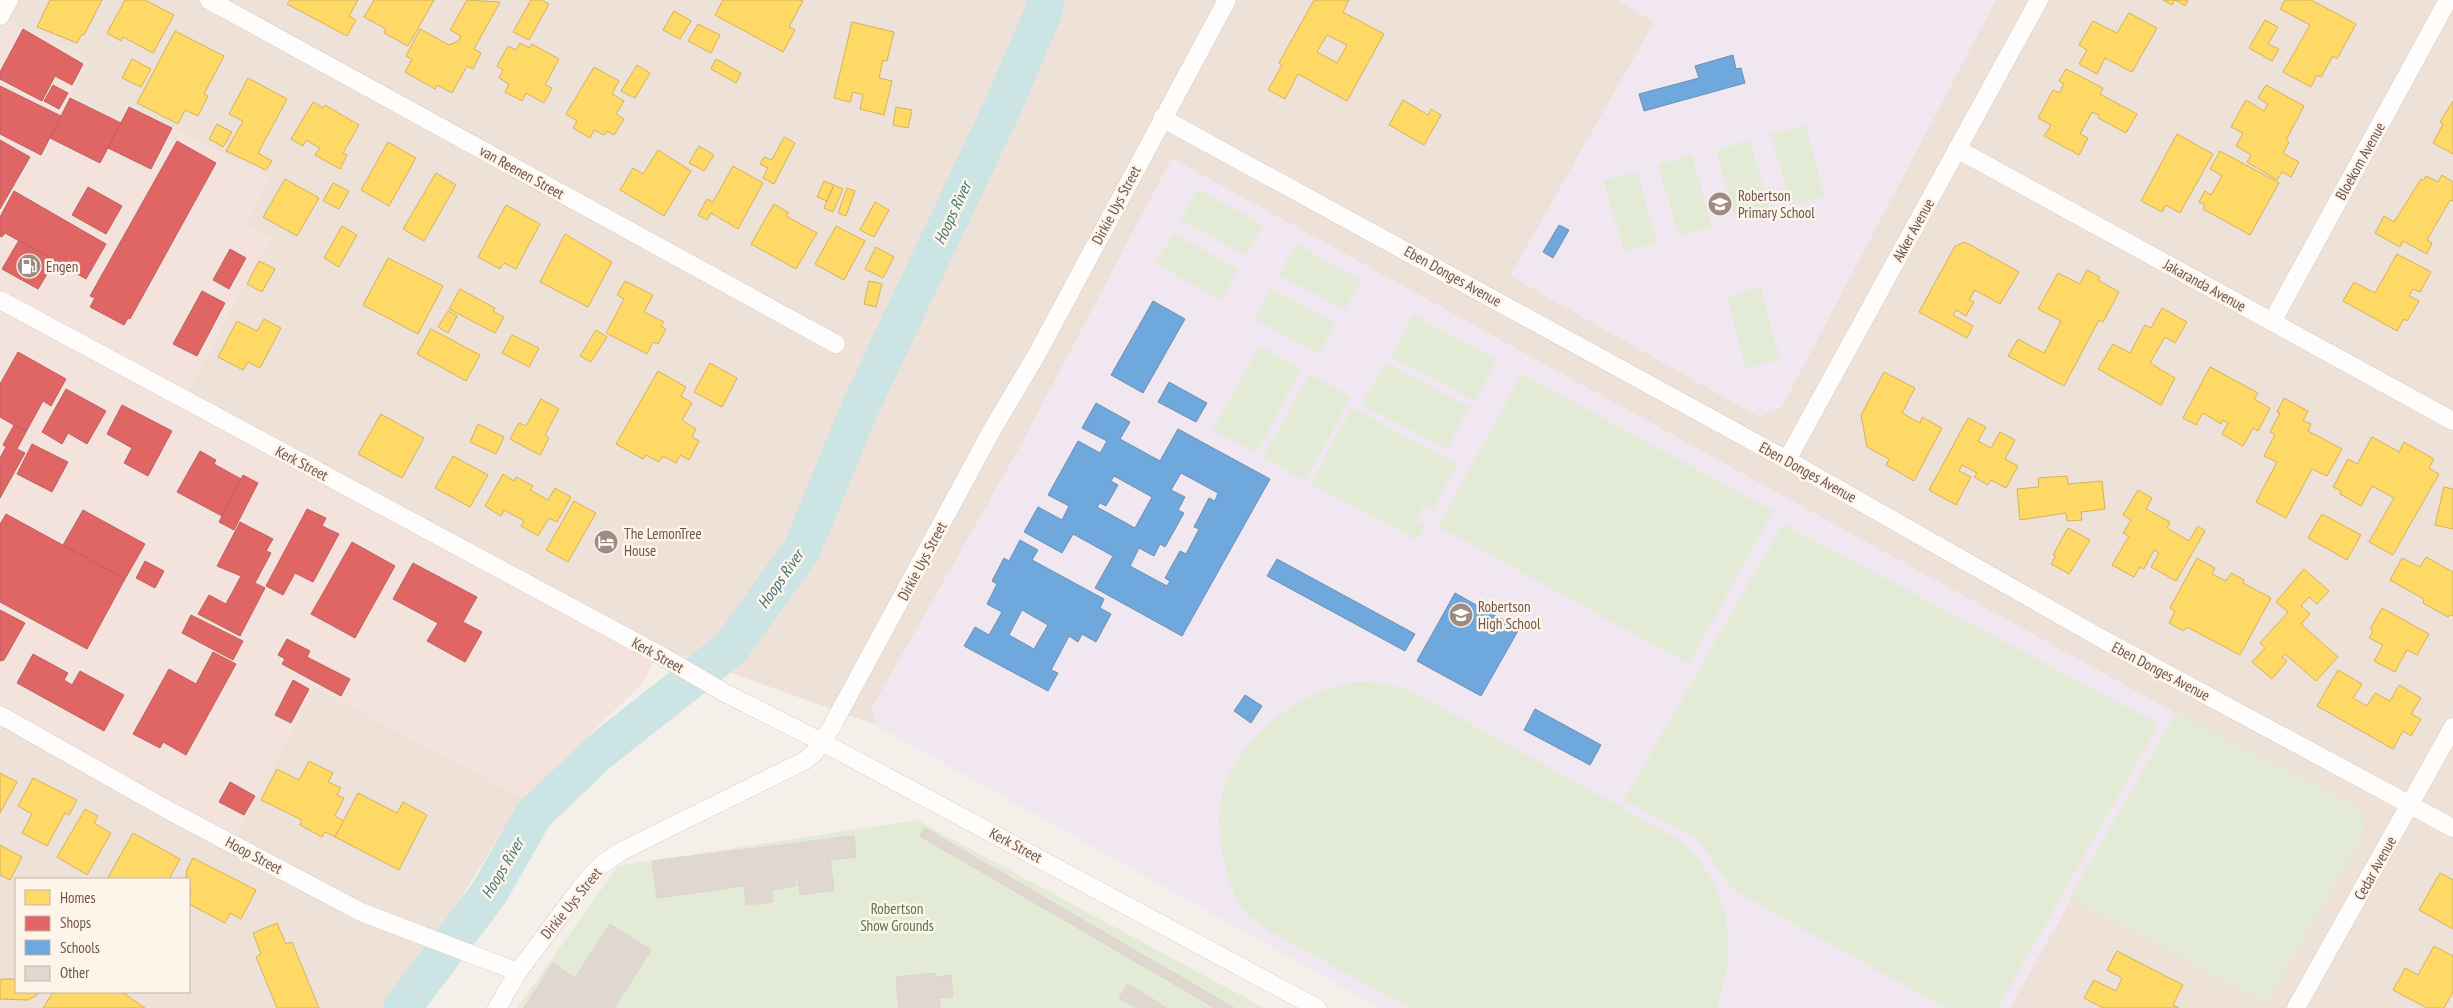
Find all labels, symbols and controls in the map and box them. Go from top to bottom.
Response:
street label: Bloekom Avenue [2331,119,2389,203]
street label: van Reenen Street [476,141,568,203]
street label: Dirkie Uys Street [1087,162,1145,248]
water label: Hoops River [929,176,976,247]
place label: Robertson Primary School [1738,186,1815,222]
school or university icon: Robertson Primary School [1707,191,1733,217]
street label: Akker Avenue [1888,195,1938,265]
street label: Eben Donges Avenue [1401,241,1505,311]
fuel station icon: Engen [16,253,42,279]
street label: Jakaranda Avenue [2160,254,2250,315]
place label: Engen [46,257,78,276]
street label: Eben Donges Avenue [1756,437,1860,507]
street label: Kerk Street [272,441,332,485]
street label: Dirkie Uys Street [893,518,951,604]
place label: The LemonTree House [624,524,702,560]
hotel icon: The LemonTree House [593,529,619,555]
water label: Hoops River [753,544,809,612]
place label: Robertson High School [1478,597,1541,633]
school or university icon: Robertson High School [1448,602,1474,628]
street label: Kerk Street [629,633,687,677]
street label: Eben Donges Avenue [2109,637,2213,705]
street label: Kerk Street [986,823,1046,867]
street label: Hoop Street [222,832,286,878]
water label: Hoops River [476,832,529,902]
street label: Cedar Avenue [2350,833,2400,903]
street label: Dirkie Uys Street [536,863,606,943]
legend [15,878,190,993]
text: Homes [60,888,96,907]
park label: Robertson Show Grounds [860,899,934,935]
text: Shops [60,913,91,932]
text: Schools [60,938,100,957]
text: Other [60,963,90,982]

